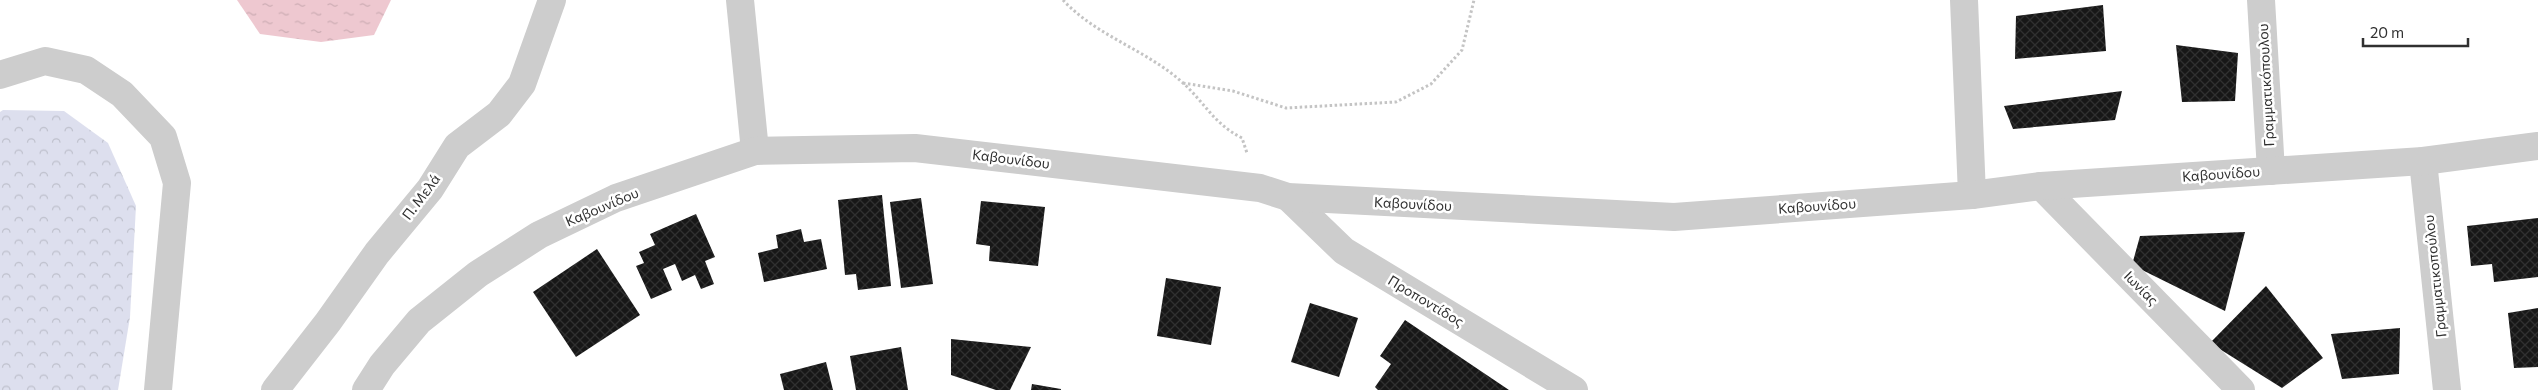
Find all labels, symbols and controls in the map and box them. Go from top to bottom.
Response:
scale bar [2363,15,2468,47]
street label: Γραμματικόπουλου [2254,23,2277,147]
text: 20 m [2370,23,2404,41]
street label: Καβουνίδου [971,145,1051,172]
street label: Καβουνίδου [2181,162,2261,185]
street label: Π. Μελά [398,171,443,223]
street label: Καβουνίδου [563,183,641,230]
street label: Καβουνίδου [1374,193,1453,214]
street label: Καβουνίδου [1777,194,1857,217]
street label: Γραμματικοπούλου [2420,214,2449,338]
street label: Ιωνίας [2121,267,2162,308]
street label: Προποντίδος [1385,271,1467,330]

